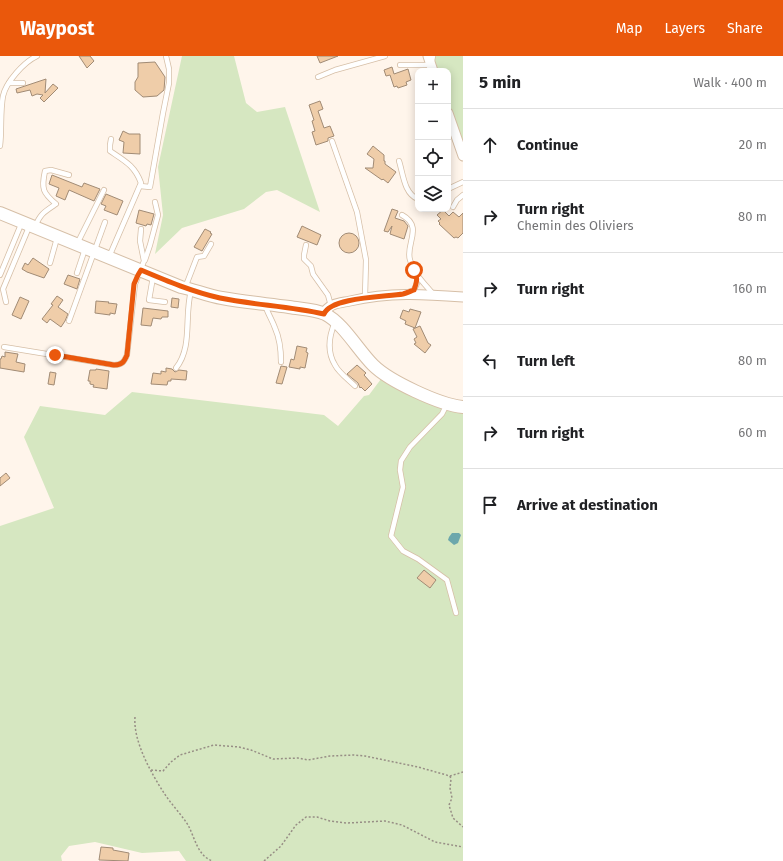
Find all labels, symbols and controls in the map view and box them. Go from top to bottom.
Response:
text: Waypost [20,17,94,40]
text: Map [616,20,642,37]
text: Layers [664,20,705,37]
text: Share [727,20,763,37]
map controls [415,68,451,212]
button: + [415,68,451,104]
text: 5 min [479,72,521,93]
text: Walk · 400 m [693,75,767,90]
button: − [415,104,451,140]
icon: ahead [479,134,501,156]
text: Continue [517,136,578,154]
text: 20 m [739,137,767,152]
button: locate [415,140,451,176]
button: layers [415,176,451,212]
text: Turn right [517,200,584,218]
icon: right [479,206,501,228]
text: 80 m [738,209,767,224]
text: Chemin des Oliviers [517,218,634,233]
route start [405,261,423,279]
icon: right [479,278,501,300]
text: Turn right [517,280,584,298]
text: 160 m [733,281,767,296]
route end [46,346,64,364]
icon: left [479,350,501,372]
text: Turn left [517,352,575,370]
text: 80 m [738,353,767,368]
icon: right [479,422,501,444]
text: Turn right [517,424,584,442]
text: 60 m [738,425,767,440]
icon: arrive [479,494,501,516]
text: Arrive at destination [517,496,658,514]

